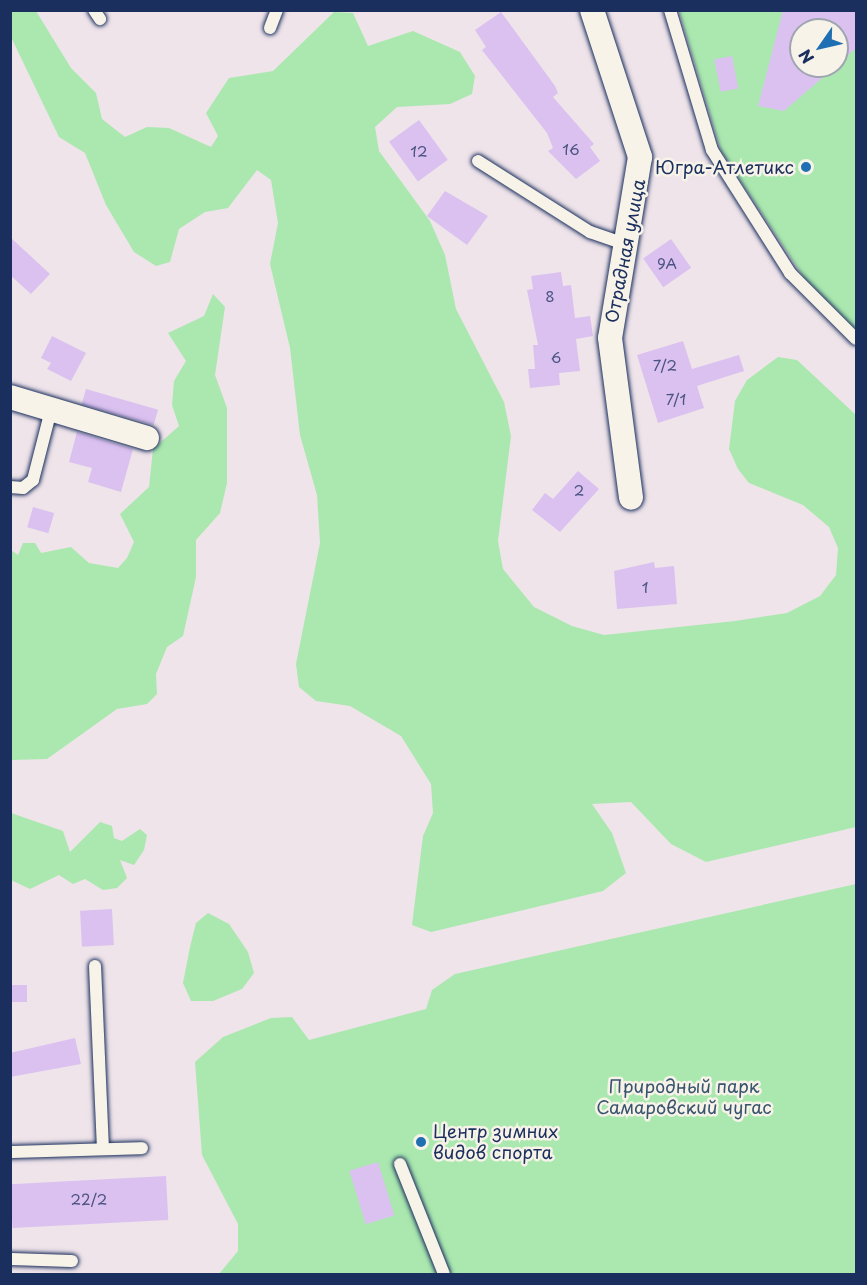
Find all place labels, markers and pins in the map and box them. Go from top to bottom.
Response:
place label: Югра-Атлетикс [655,156,794,178]
marker: Югра-Атлетикс [799,160,813,174]
place label: Центр зимних видов спорта [433,1121,559,1164]
marker: Центр зимних видов спорта [414,1135,428,1149]

